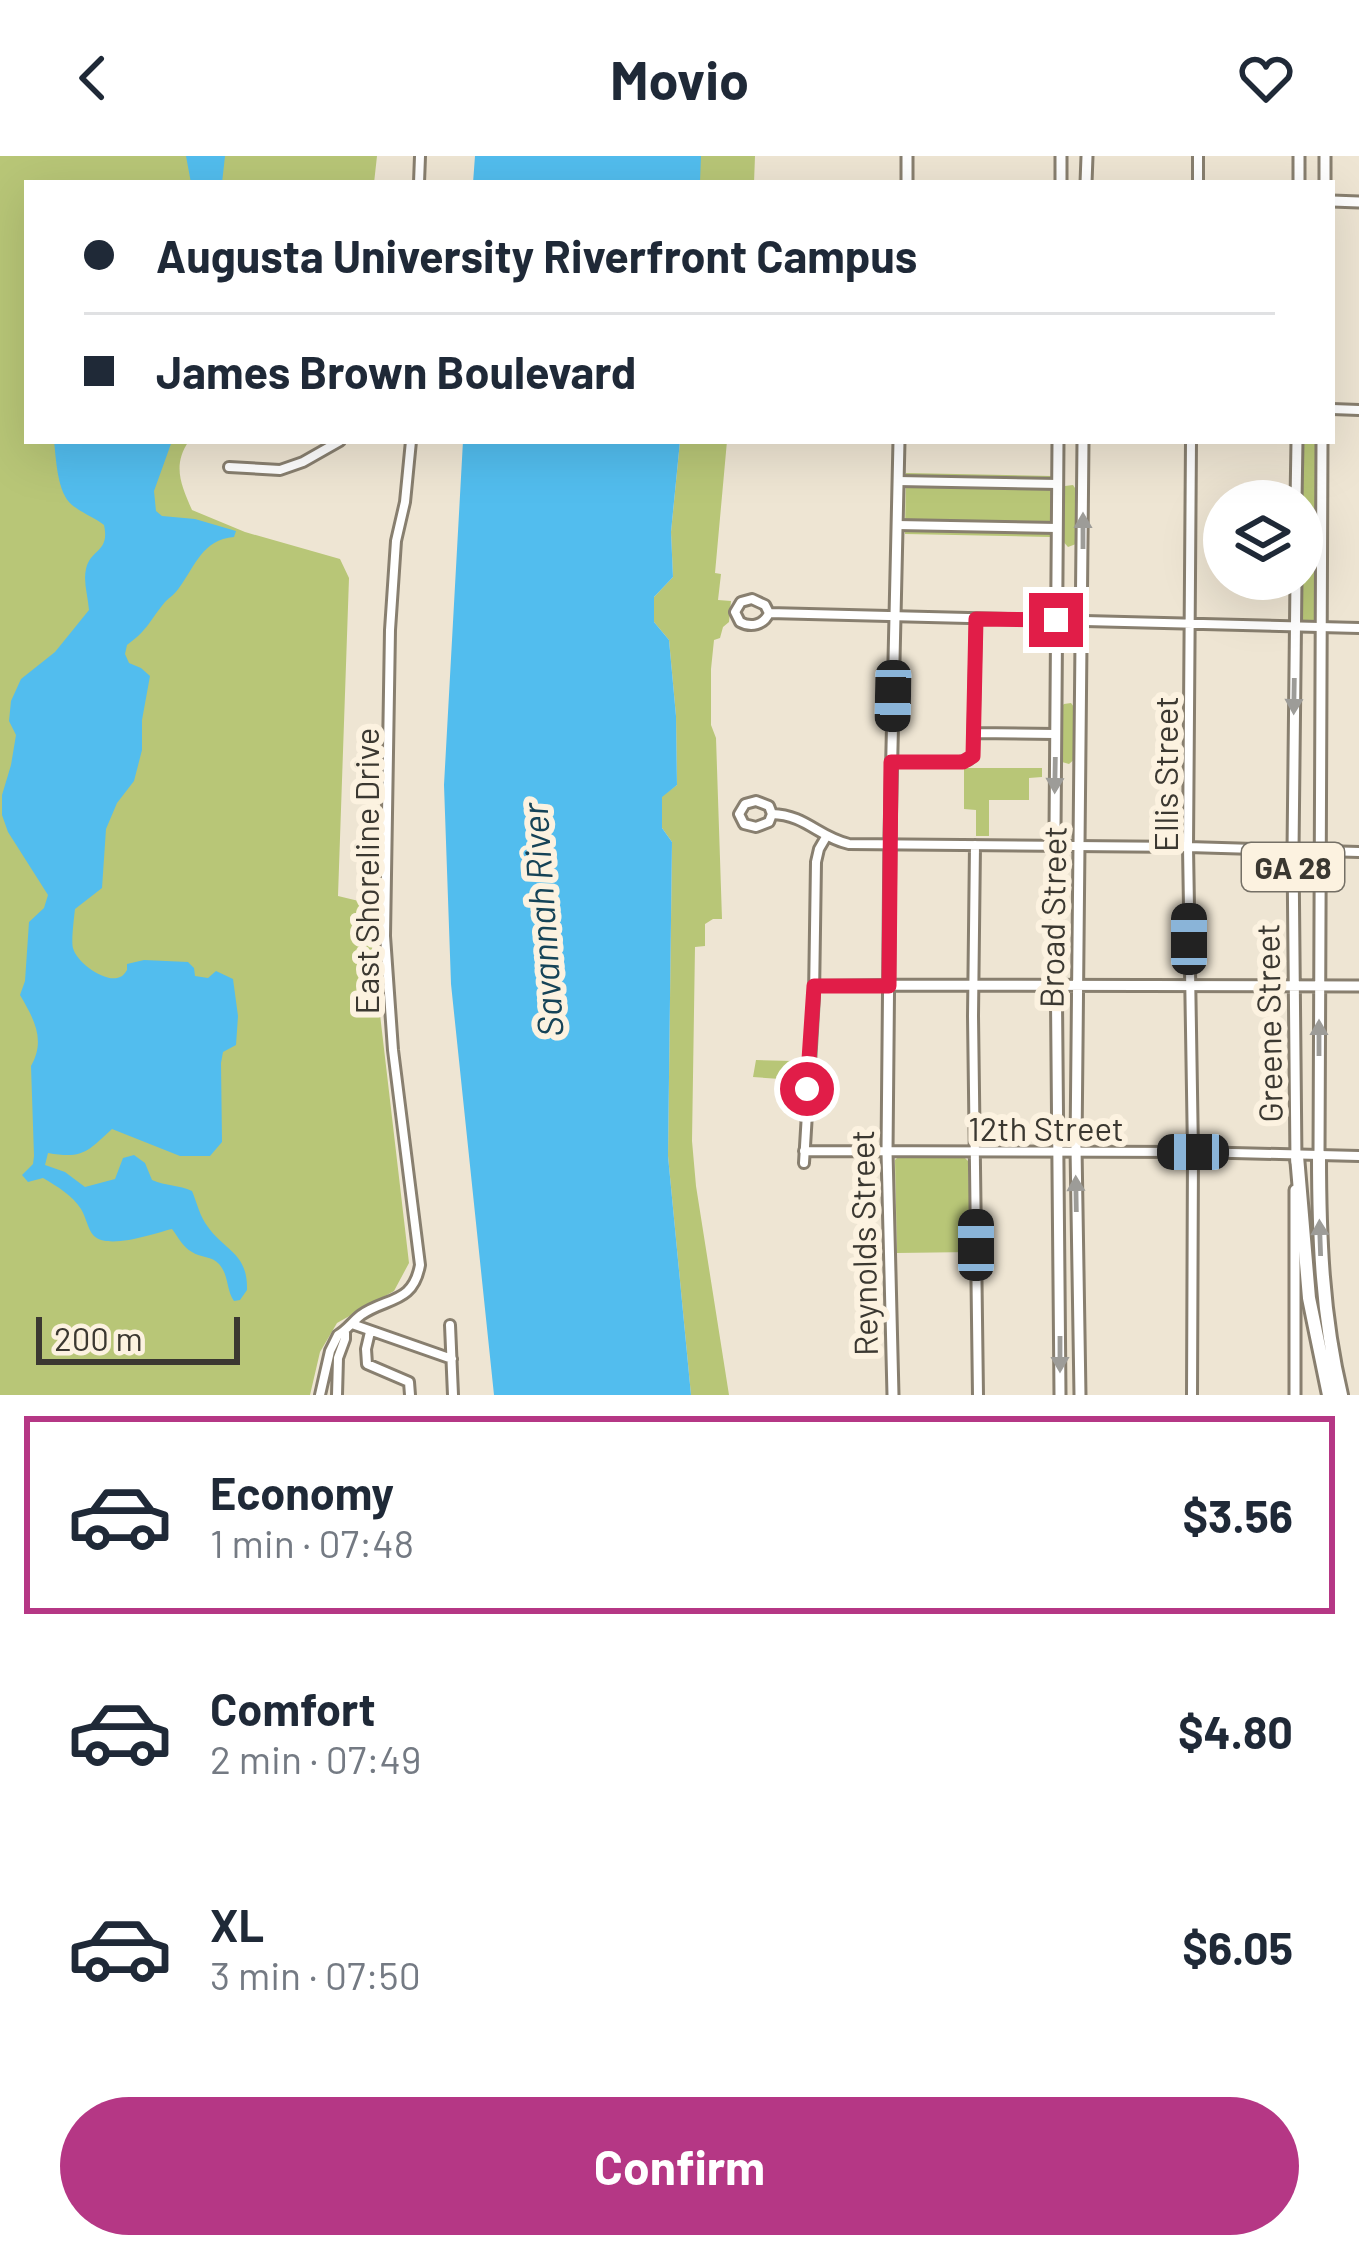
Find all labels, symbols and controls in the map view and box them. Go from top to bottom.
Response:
icon: back [60,45,126,111]
icon: heart [1233,45,1299,111]
text: Movio [610,46,749,111]
text: Augusta University Riverfront Campus [156,228,917,282]
text: James Brown Boulevard [156,344,636,398]
map controls [1203,480,1323,600]
button: layers [1203,480,1323,600]
one-way arrow [1073,511,1093,549]
route end [1029,593,1083,647]
car [874,660,912,732]
one-way arrow [1285,678,1304,716]
street label: Ellis Street [1145,696,1185,852]
street label: East Shoreline Drive [346,728,386,1014]
one-way arrow [1045,757,1065,795]
water label: Savannah River [511,800,571,1038]
street label: Broad Street [1030,826,1074,1008]
road number: GA 28 [1242,843,1344,891]
car [1171,903,1207,975]
street label: Greene Street [1246,923,1290,1123]
one-way arrow [1309,1018,1329,1056]
route start [780,1062,834,1116]
street label: 12th Street [968,1108,1124,1148]
street label: Reynolds Street [841,1130,885,1356]
car [1157,1134,1229,1170]
one-way arrow [1067,1174,1086,1212]
car [958,1209,994,1281]
one-way arrow [1311,1218,1330,1256]
scale bar [36,1311,240,1364]
text: 200 m [54,1318,143,1358]
one-way arrow [1050,1336,1070,1374]
icon: car [66,1461,174,1569]
text: Economy [210,1465,394,1519]
text: $3.56 [1182,1488,1293,1542]
text: 1 min · 07:48 [210,1519,414,1566]
icon: car [66,1677,174,1785]
text: Comfort [210,1681,376,1735]
text: $4.80 [1178,1704,1293,1758]
text: 2 min · 07:49 [210,1735,421,1782]
icon: car [66,1893,174,2001]
text: XL [210,1897,264,1951]
text: $6.05 [1182,1920,1293,1974]
text: 3 min · 07:50 [210,1951,421,1998]
button: Confirm [60,2097,1299,2235]

